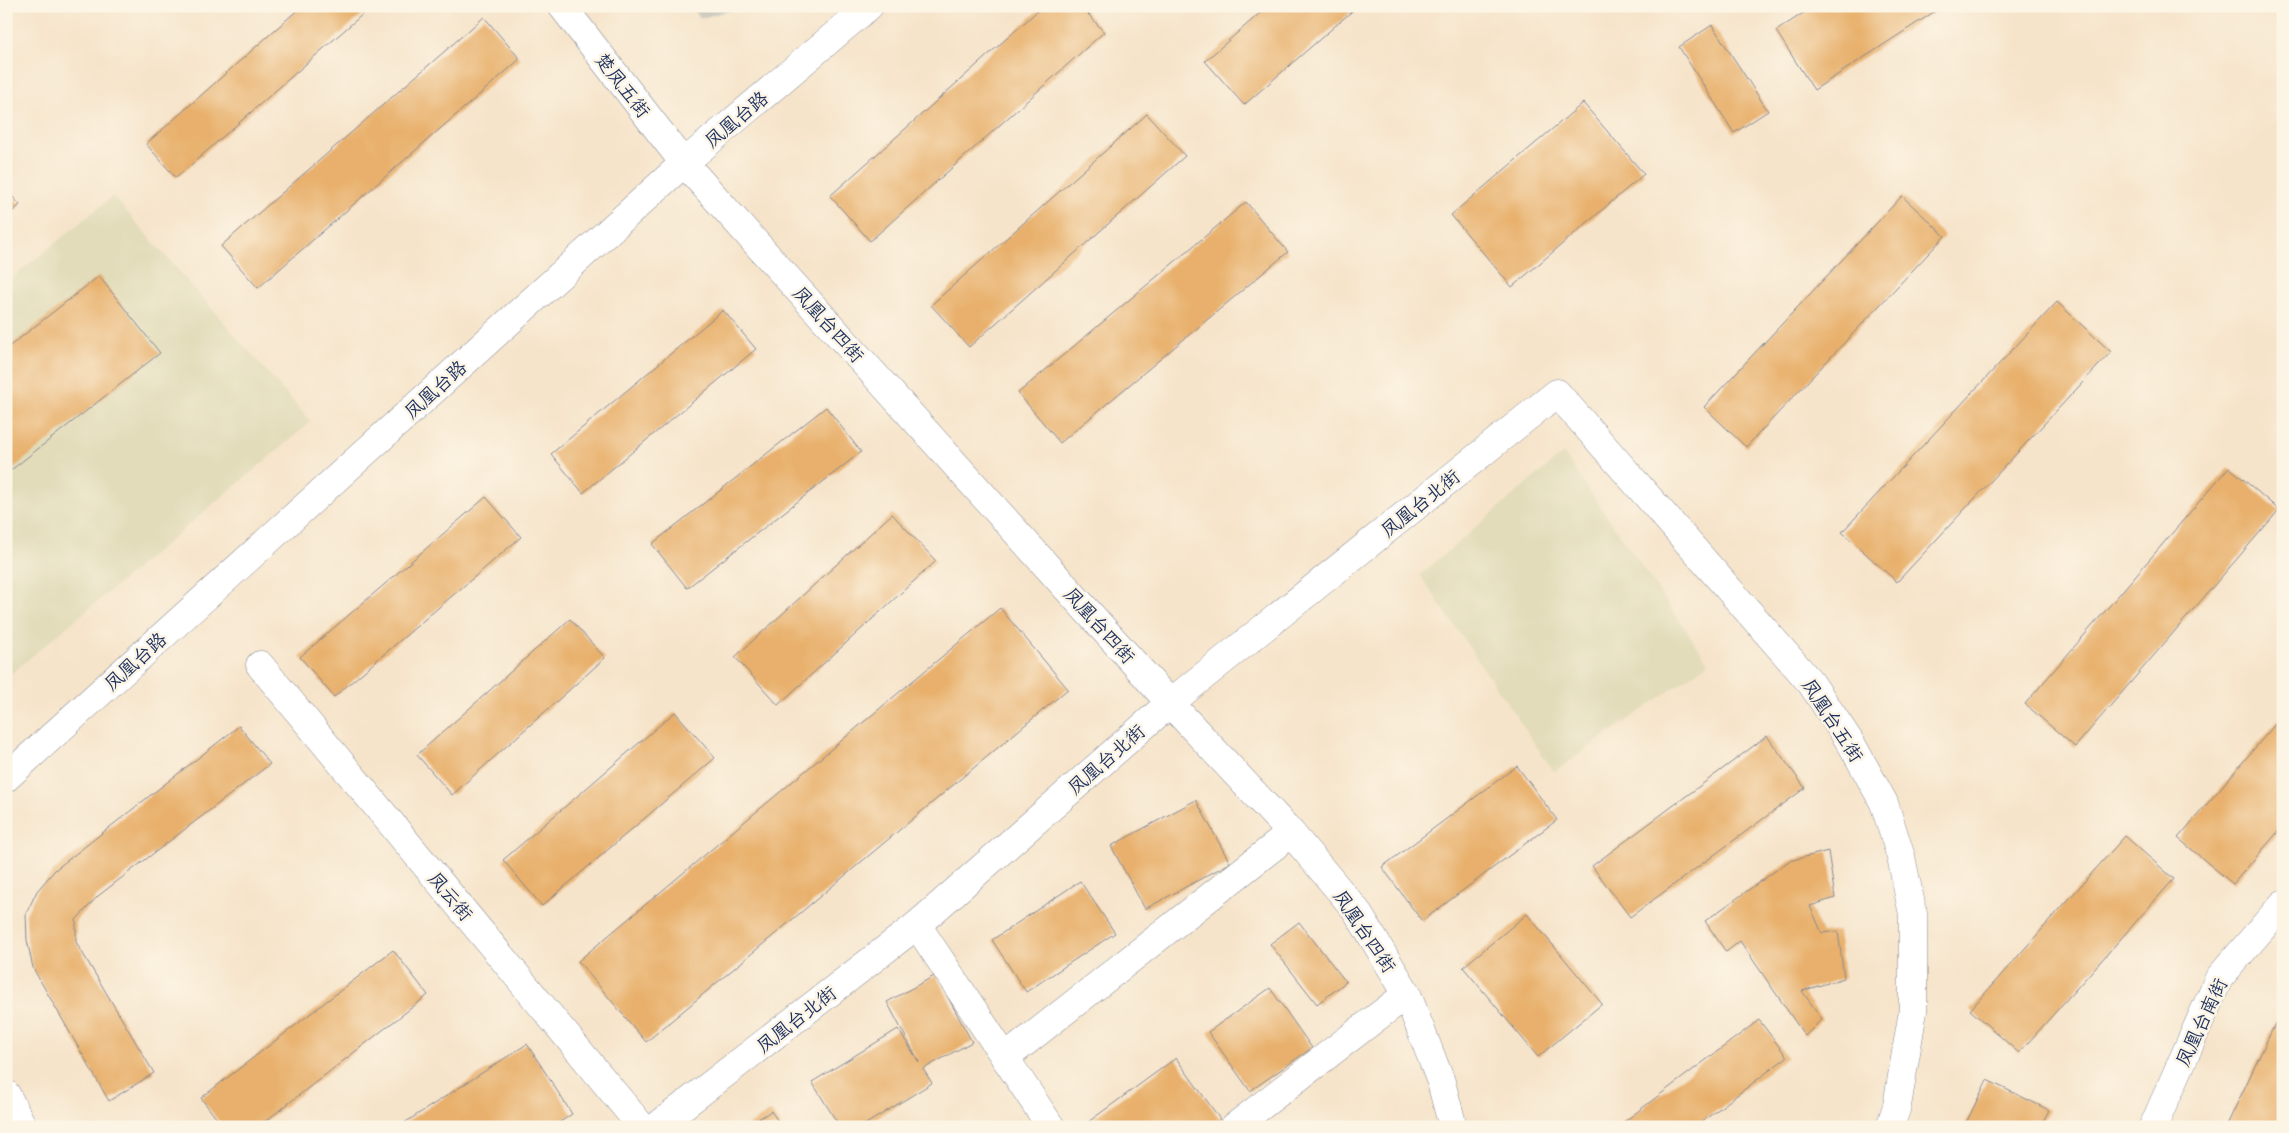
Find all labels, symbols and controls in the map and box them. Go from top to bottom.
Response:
street label: 楚凤五街 [588,48,656,124]
street label: 凤凰台路 [699,85,775,155]
street label: 凤凰台四街 [786,281,870,369]
street label: 凤凰台路 [399,355,473,426]
street label: 凤凰台北街 [1376,464,1466,545]
street label: 凤凰台四街 [1057,582,1141,670]
street label: 凤凰台路 [99,627,173,698]
street label: 凤凰台五街 [1795,674,1869,768]
street label: 凤凰台北街 [1062,719,1152,801]
street label: 凤云街 [421,866,479,927]
street label: 凤凰台四街 [1326,885,1402,979]
street label: 凤凰台南街 [2170,974,2235,1071]
street label: 凤凰台北街 [751,980,843,1060]

